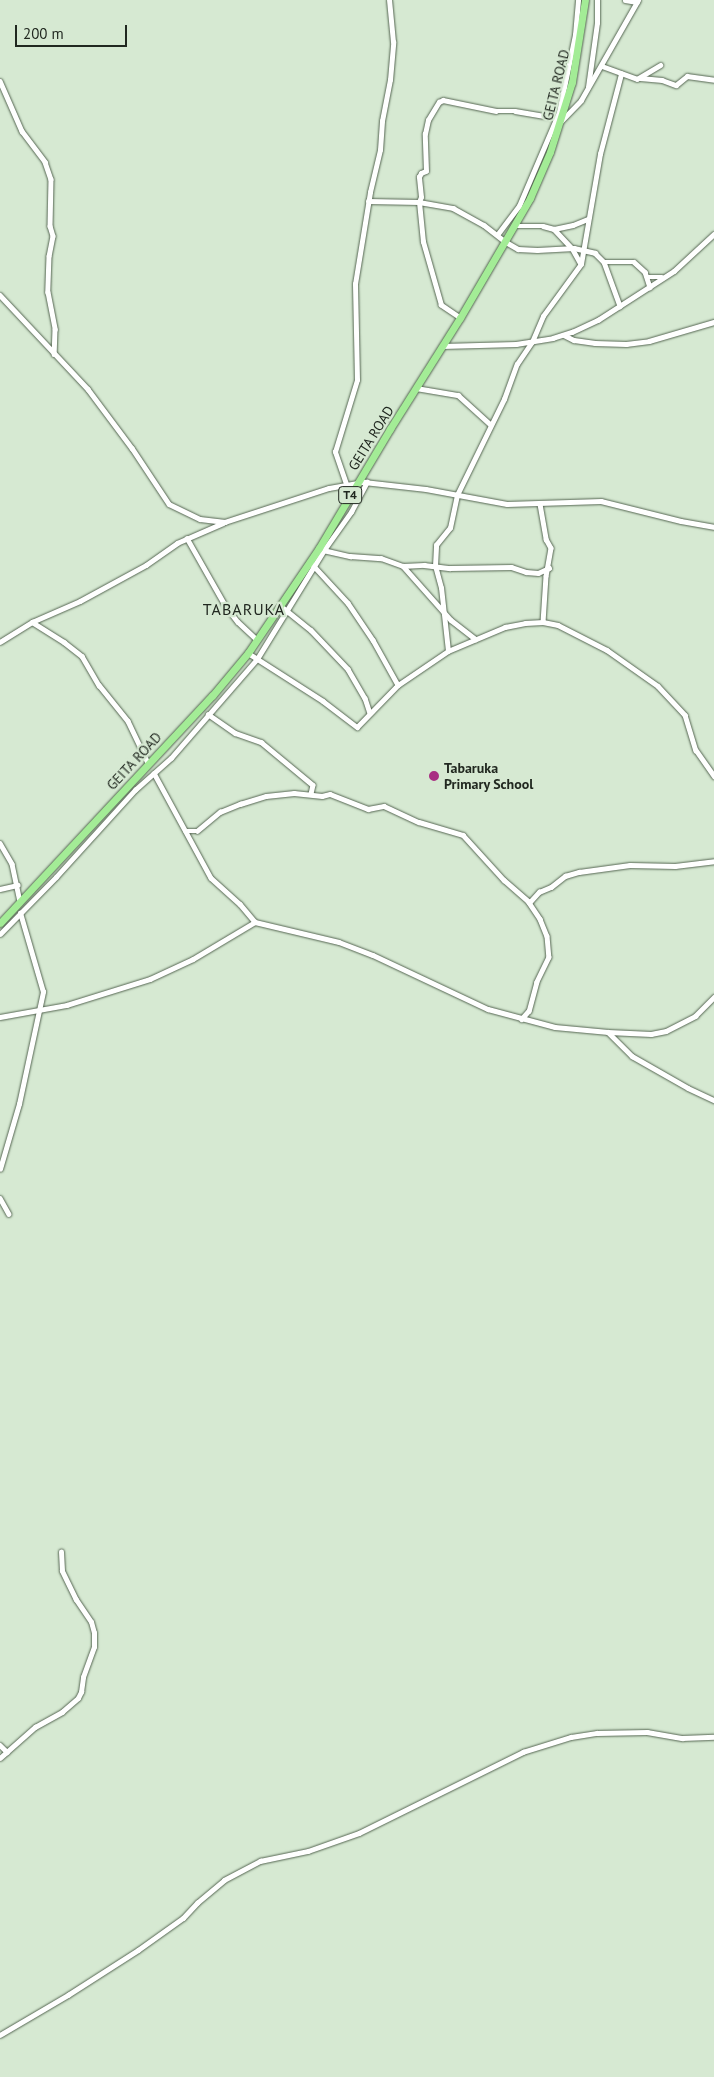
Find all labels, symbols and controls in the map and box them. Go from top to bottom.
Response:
scale bar [18,15,130,47]
text: 200 m [23,24,64,43]
street label: GEITA ROAD [539,47,573,123]
street label: GEITA ROAD [344,403,398,473]
road number: T4 [338,486,362,504]
district label: TABARUKA [202,599,286,619]
street label: GEITA ROAD [103,729,165,793]
place label: Tabaruka Primary School [444,760,534,792]
marker: Tabaruka Primary School [428,770,440,782]

